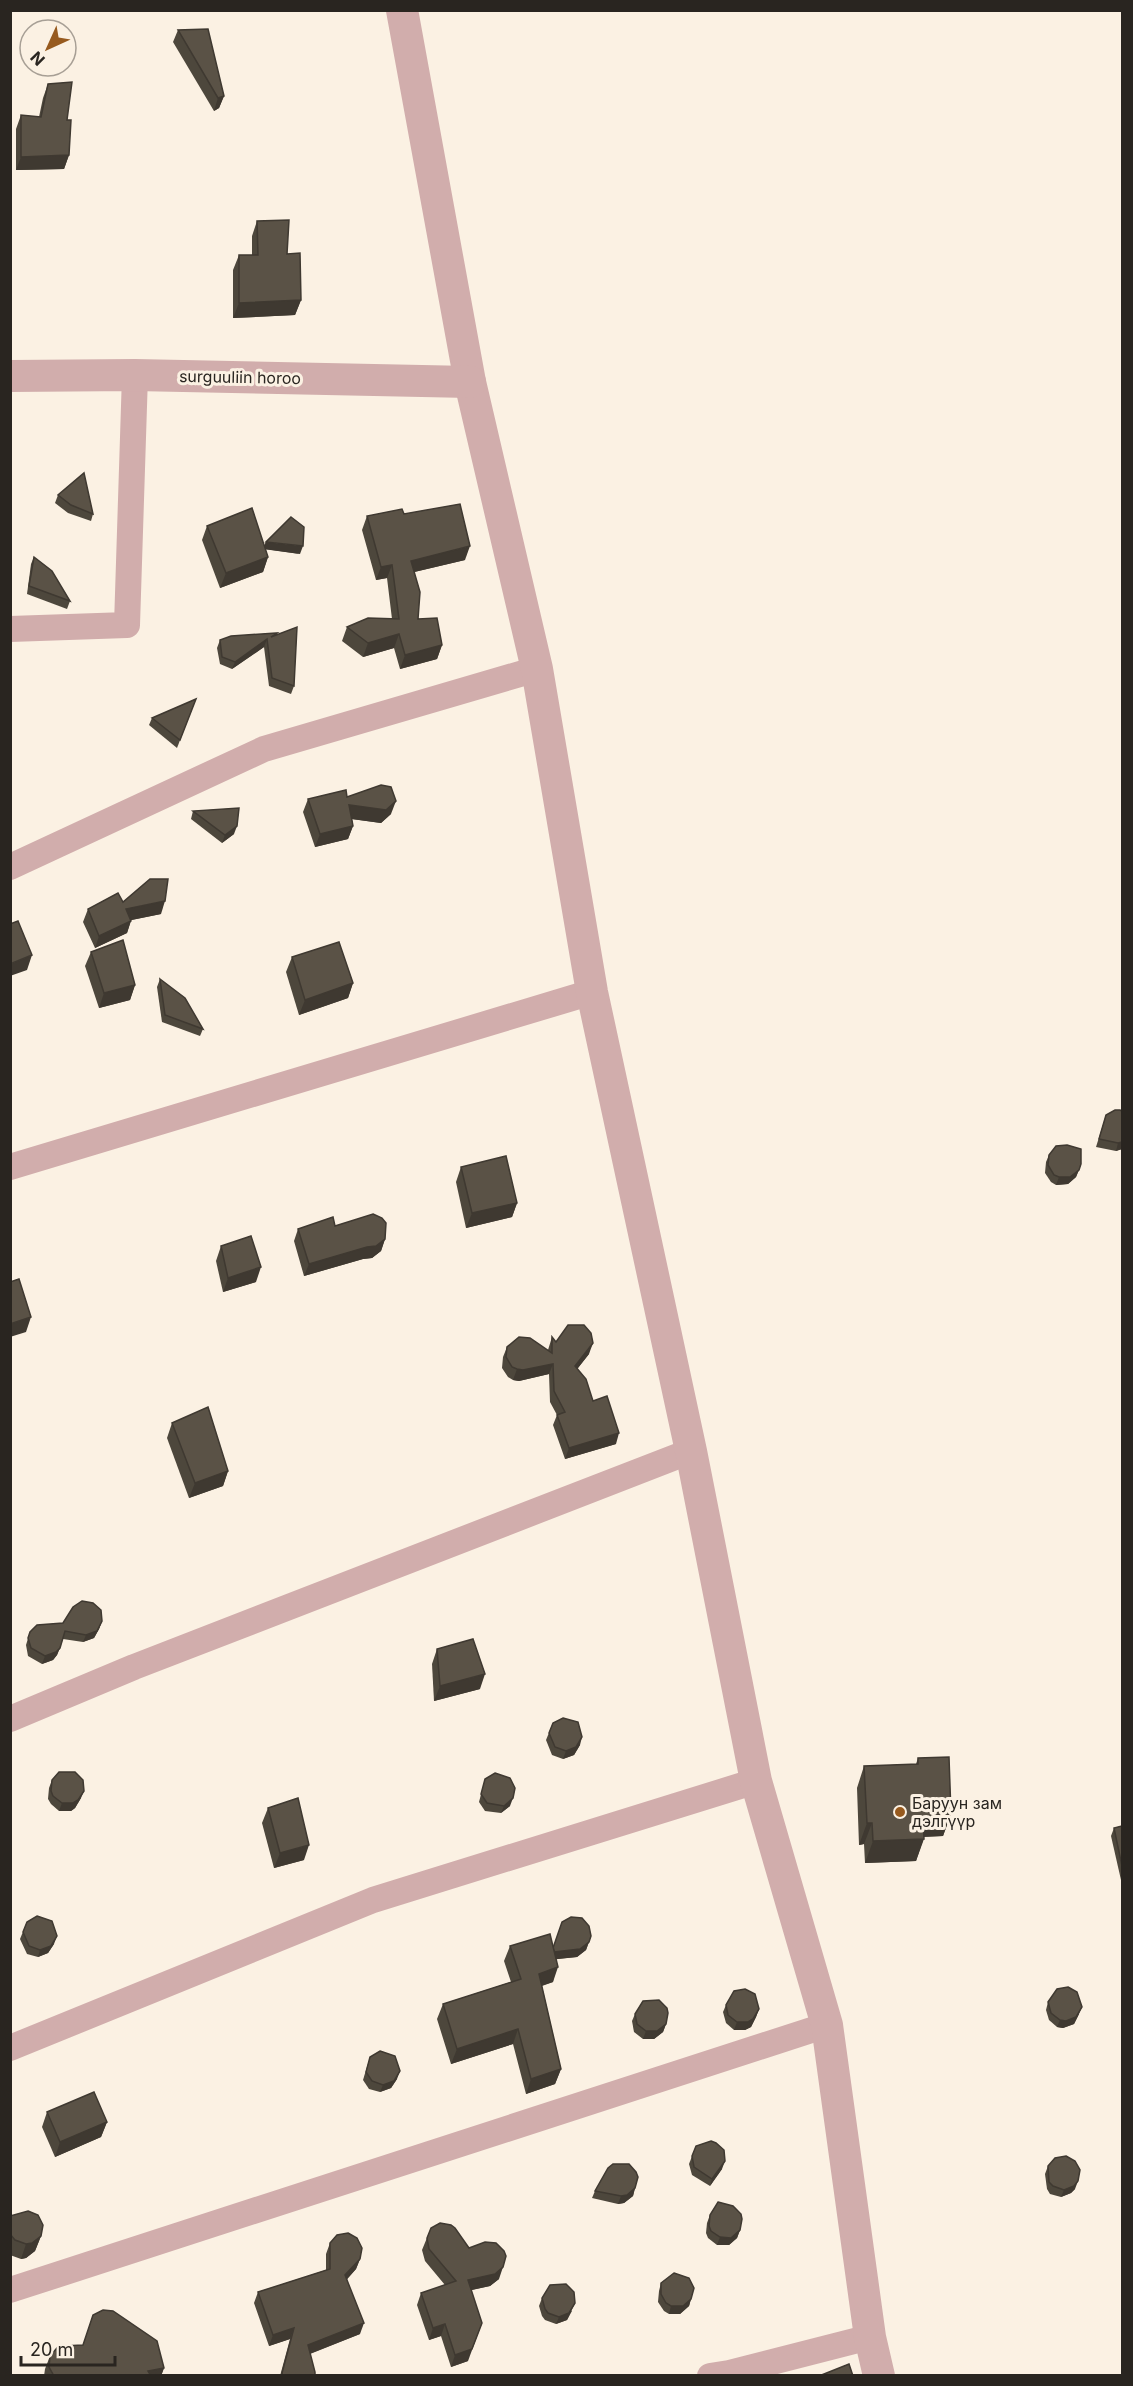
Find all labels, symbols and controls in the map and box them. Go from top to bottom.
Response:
north arrow [18,18,78,78]
text: N [26,47,49,70]
street label: surguuliin horoo [179,366,301,388]
place label: Баруун зам дэлгүүр [912,1793,1002,1831]
marker: Баруун зам дэлгүүр [893,1805,907,1819]
scale bar [21,2329,116,2367]
text: 20 m [30,2339,73,2360]

